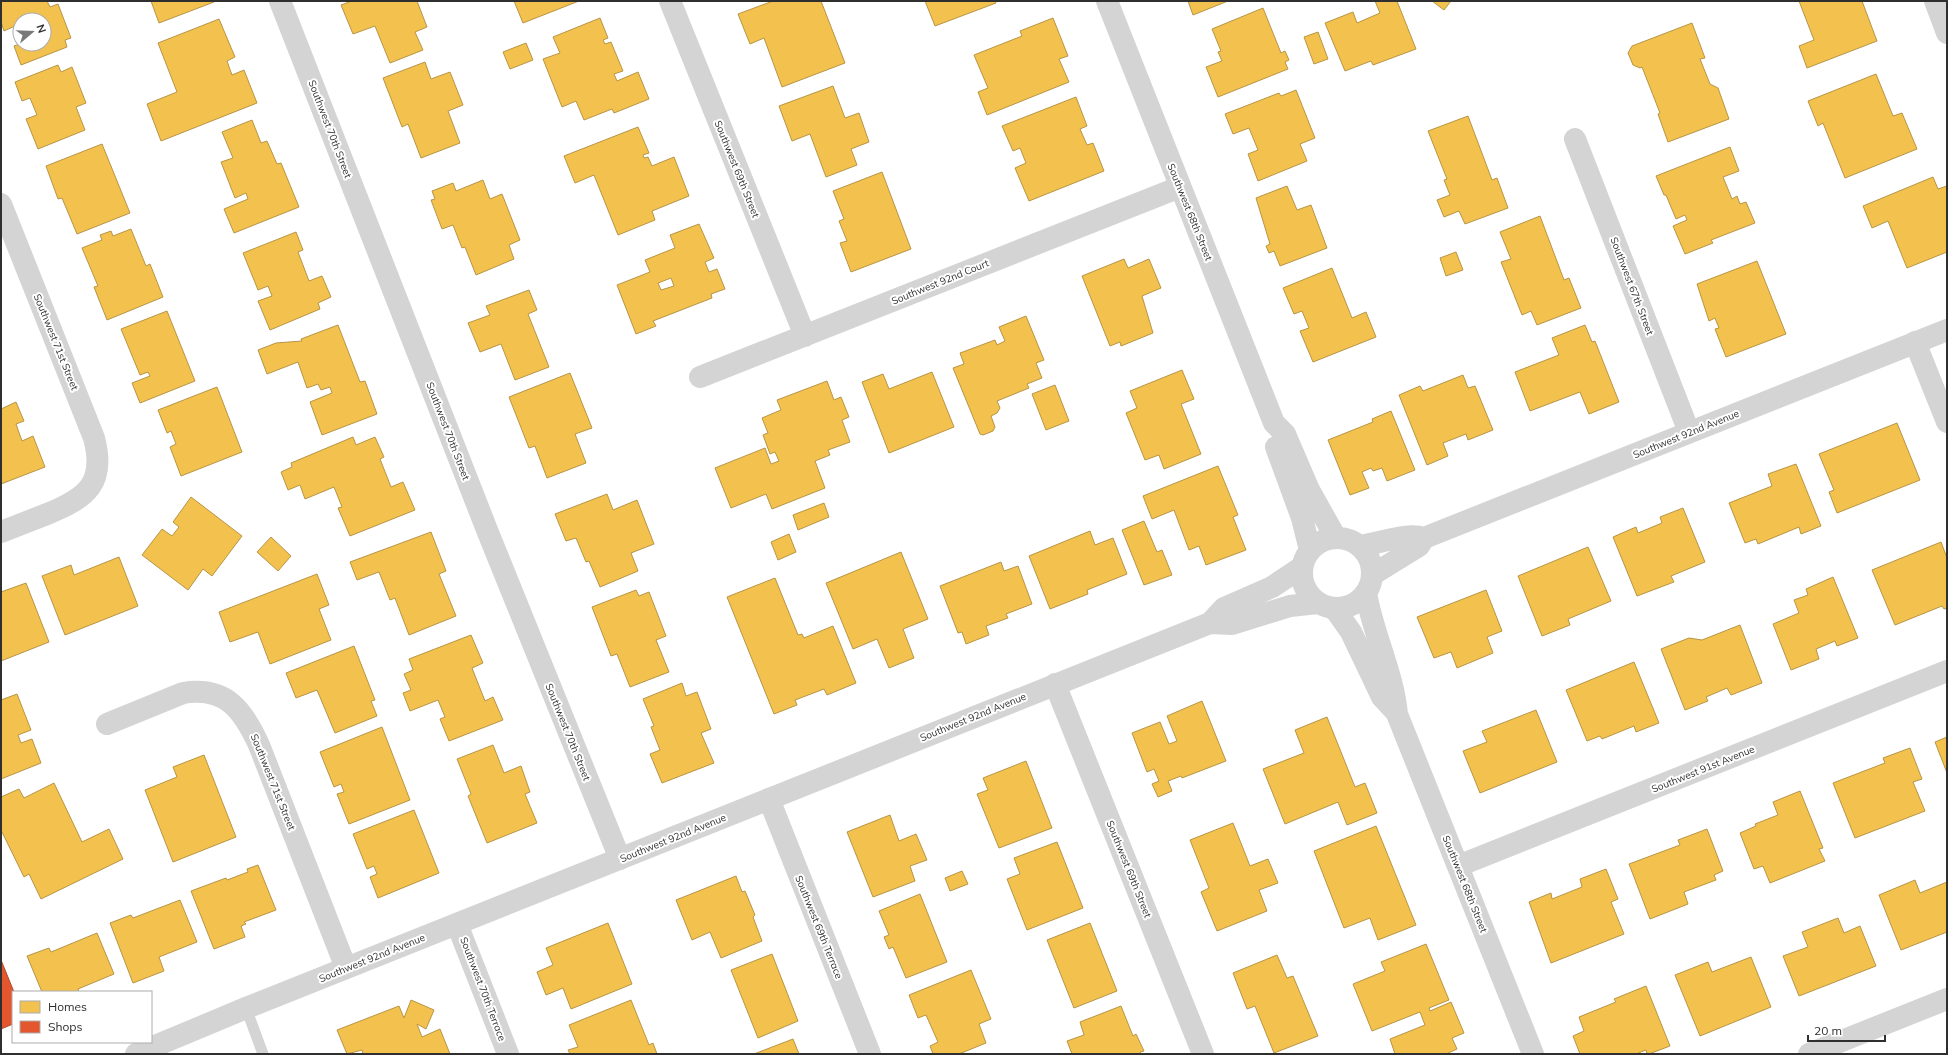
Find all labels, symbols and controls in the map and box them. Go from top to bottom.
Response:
north arrow [12,12,52,52]
text: N [33,23,49,35]
street label: Southwest 70th Street [305,78,355,180]
street label: Southwest 69th Street [712,118,763,220]
street label: Southwest 68th Street [1165,161,1216,263]
street label: Southwest 67th Street [1607,235,1657,337]
street label: Southwest 92nd Court [889,256,991,307]
street label: Southwest 71st Street [31,292,81,393]
street label: Southwest 70th Street [423,380,473,482]
street label: Southwest 92nd Avenue [1631,407,1741,461]
street label: Southwest 70th Street [543,681,594,783]
street label: Southwest 92nd Avenue [918,690,1028,744]
street label: Southwest 71st Street [248,732,298,833]
street label: Southwest 91st Avenue [1650,742,1756,796]
street label: Southwest 92nd Avenue [618,811,728,865]
street label: Southwest 69th Street [1104,818,1155,920]
street label: Southwest 68th Street [1440,833,1491,935]
street label: Southwest 69th Terrace [792,873,846,981]
street label: Southwest 92nd Avenue [317,931,427,985]
street label: Southwest 70th Terrace [457,935,509,1043]
legend [12,991,152,1043]
text: Homes [48,999,87,1014]
scale bar [1808,1017,1885,1043]
text: Shops [48,1019,83,1034]
text: 20 m [1814,1023,1842,1038]

